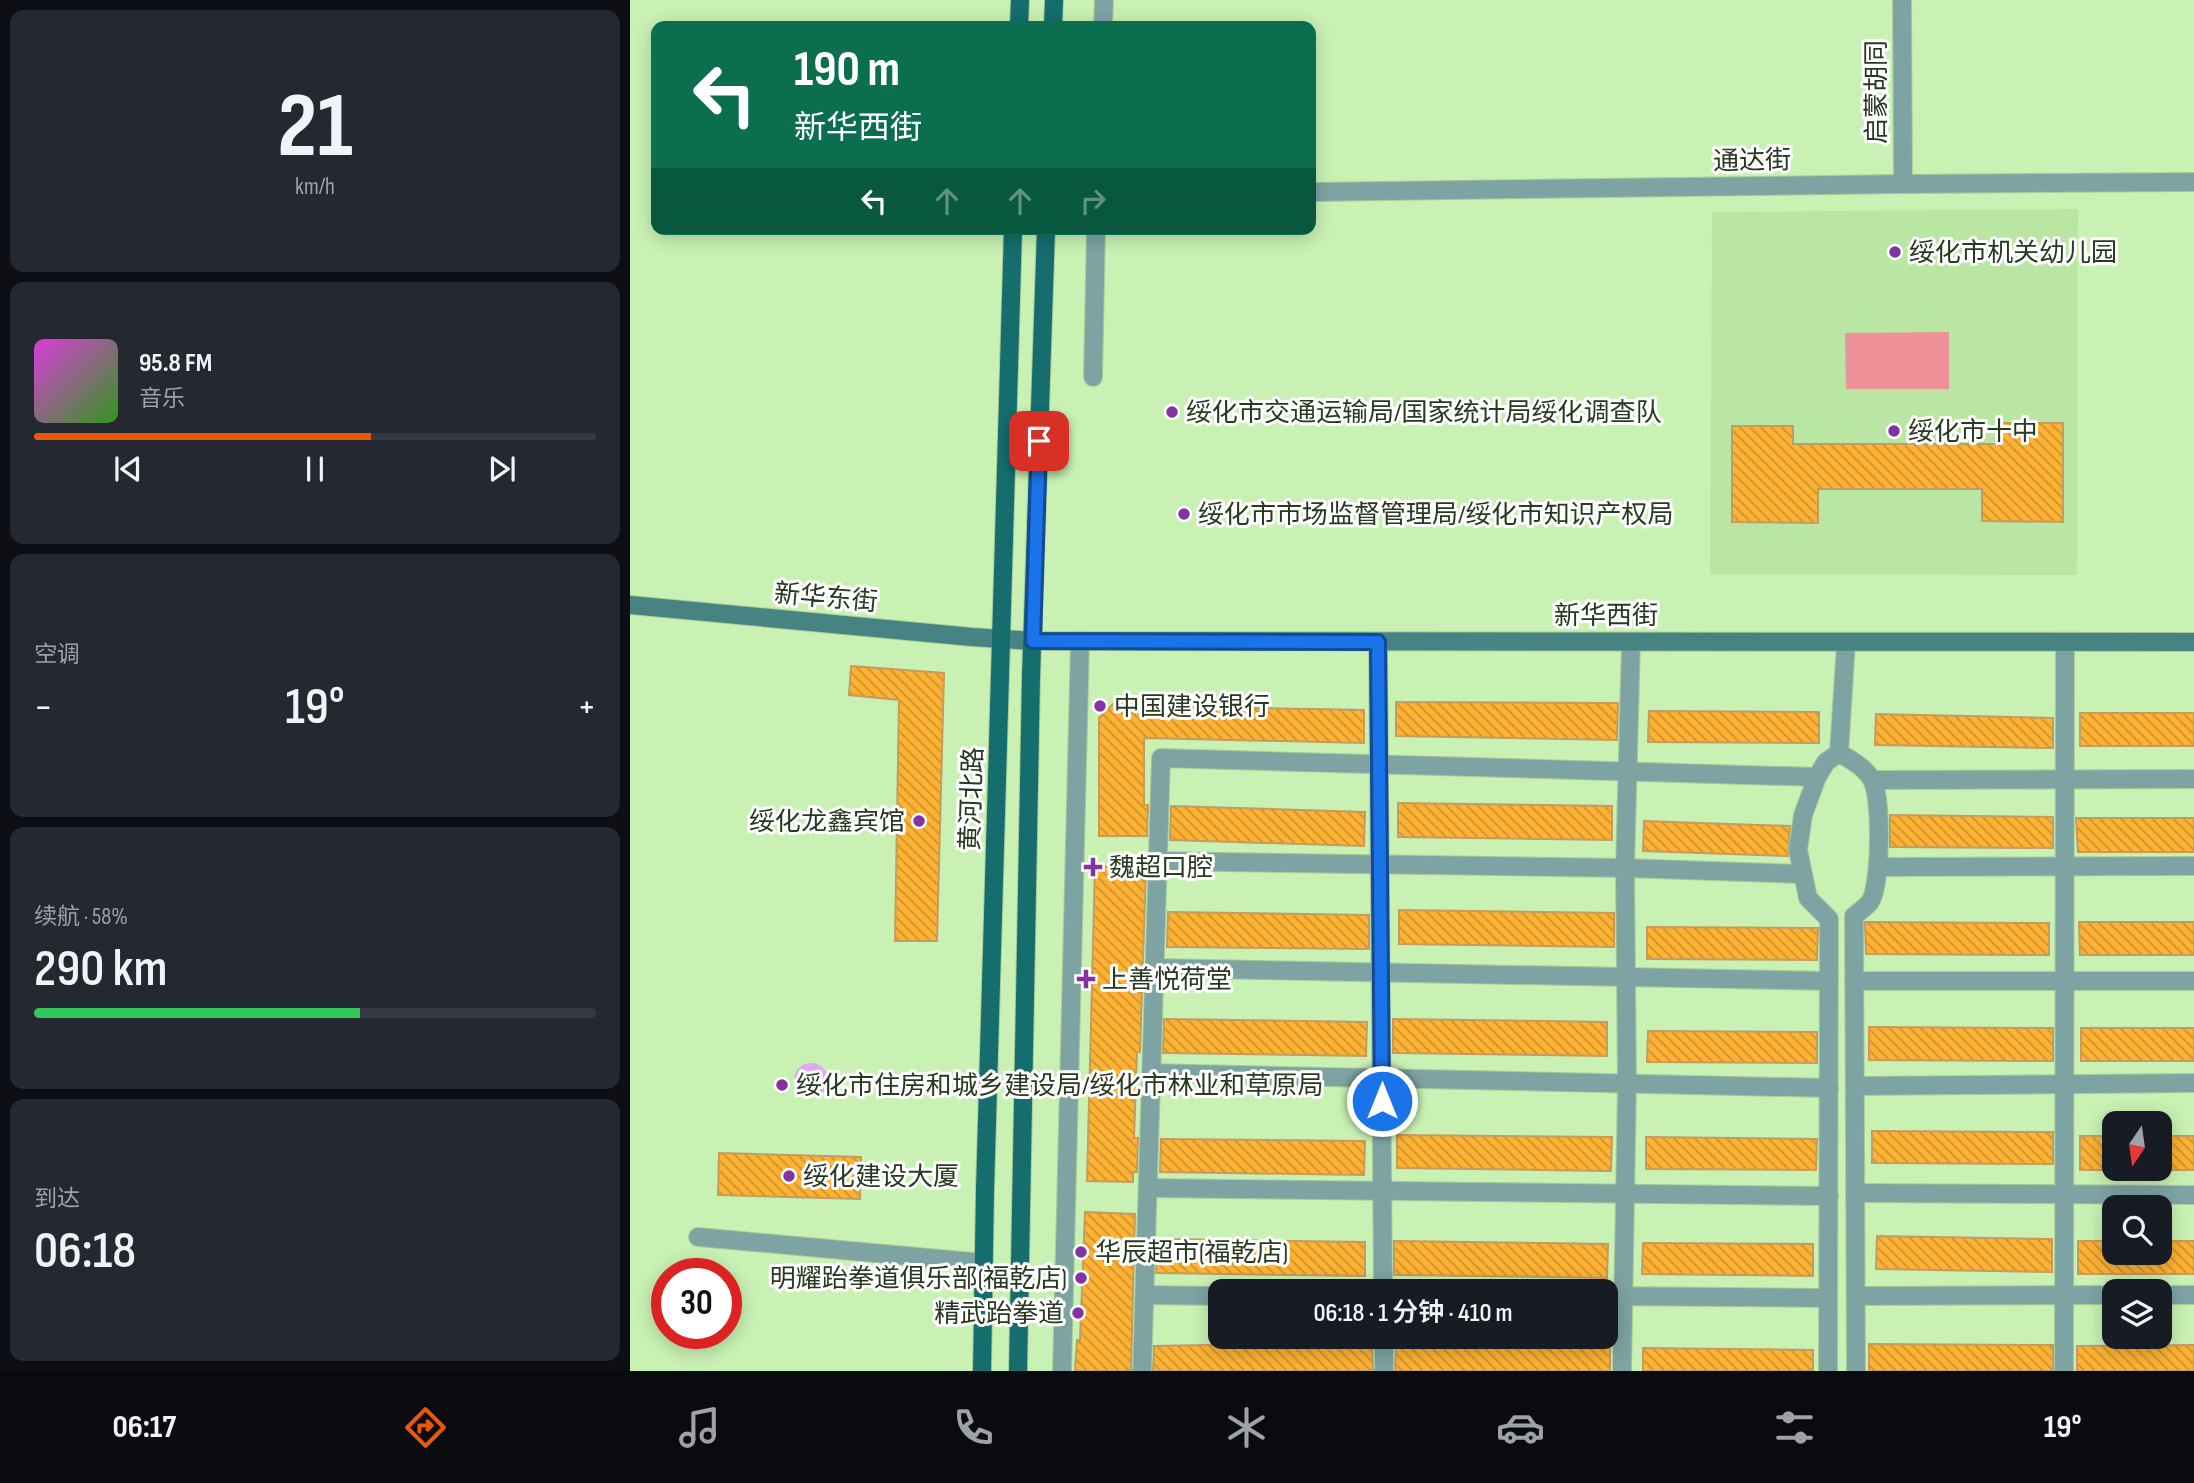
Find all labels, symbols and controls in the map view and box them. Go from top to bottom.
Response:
street label: 启蒙胡同 [1862,40,1893,144]
text: 190 m [794,41,900,100]
icon: left [679,49,770,140]
text: 21 [277,73,353,182]
text: 新华西街 [794,109,922,148]
street label: 通达街 [1713,145,1791,178]
text: km/h [295,173,335,201]
icon: left [855,182,893,220]
icon: ahead [928,182,966,220]
icon: ahead [1001,182,1039,220]
icon: right [1074,182,1112,220]
place label: 绥化市机关幼儿园 [1909,238,2117,269]
marker: 绥化市机关幼儿园 [1887,244,1903,260]
text: 95.8 FM [139,348,212,379]
text: 音乐 [139,385,185,413]
place label: 绥化市交通运输局/国家统计局绥化调查队 [1186,398,1662,429]
marker: 绥化市交通运输局/国家统计局绥化调查队 [1164,404,1180,420]
pin [1009,411,1069,471]
place label: 绥化市十中 [1908,417,2038,448]
icon: arrive [1020,422,1058,460]
marker: 绥化市十中 [1886,423,1902,439]
icon: previous [109,450,147,488]
icon: pause [296,450,334,488]
icon: next [483,450,521,488]
place label: 绥化市市场监督管理局/绥化市知识产权局 [1198,500,1674,531]
marker: 绥化市市场监督管理局/绥化市知识产权局 [1176,506,1192,522]
street label: 新华东街 [773,579,879,618]
street label: 新华西街 [1554,601,1658,632]
text: 空调 [34,641,80,669]
text: 19° [285,676,345,739]
text: − [34,685,53,730]
text: + [577,685,596,730]
place label: 中国建设银行 [1114,692,1270,723]
marker: 中国建设银行 [1092,698,1108,714]
street label: 黄河北路 [955,747,990,852]
place label: 绥化龙鑫宾馆 [749,807,905,838]
marker: 绥化龙鑫宾馆 [911,813,927,829]
place label: 魏超口腔 [1109,853,1213,884]
marker: 魏超口腔 [1083,857,1103,877]
text: 续航 · 58% [34,903,128,931]
text: 290 km [34,938,168,1001]
place label: 上善悦荷堂 [1102,965,1232,996]
marker: 上善悦荷堂 [1076,969,1096,989]
position arrow [1345,1064,1419,1138]
place label: 绥化市住房和城乡建设局/绥化市林业和草原局 [796,1071,1324,1102]
marker: 绥化市住房和城乡建设局/绥化市林业和草原局 [774,1077,790,1093]
north arrow [2102,1111,2172,1181]
map controls [2102,1111,2172,1349]
place label: 绥化建设大厦 [803,1162,959,1193]
marker: 绥化建设大厦 [781,1168,797,1184]
text: 到达 [34,1185,80,1213]
button: search [2102,1195,2172,1265]
text: 06:18 [34,1220,136,1283]
place label: 华辰超市(福乾店) [1095,1238,1288,1269]
marker: 华辰超市(福乾店) [1073,1244,1089,1260]
speed limit sign: 30 [651,1258,742,1349]
place label: 明耀跆拳道俱乐部(福乾店) [770,1264,1067,1295]
marker: 明耀跆拳道俱乐部(福乾店) [1073,1270,1089,1286]
button: layers [2102,1279,2172,1349]
text: 06:18 · 1 分钟 · 410 m [1313,1298,1513,1329]
place label: 精武跆拳道 [934,1299,1064,1330]
marker: 精武跆拳道 [1070,1305,1086,1321]
icon: directions [401,1403,450,1452]
icon: music [675,1403,724,1452]
icon: phone [949,1403,998,1452]
icon: climate [1222,1403,1271,1452]
icon: car [1496,1403,1545,1452]
icon: filters [1770,1403,1819,1452]
text: 06:17 [112,1408,176,1447]
text: 19° [2044,1408,2082,1447]

